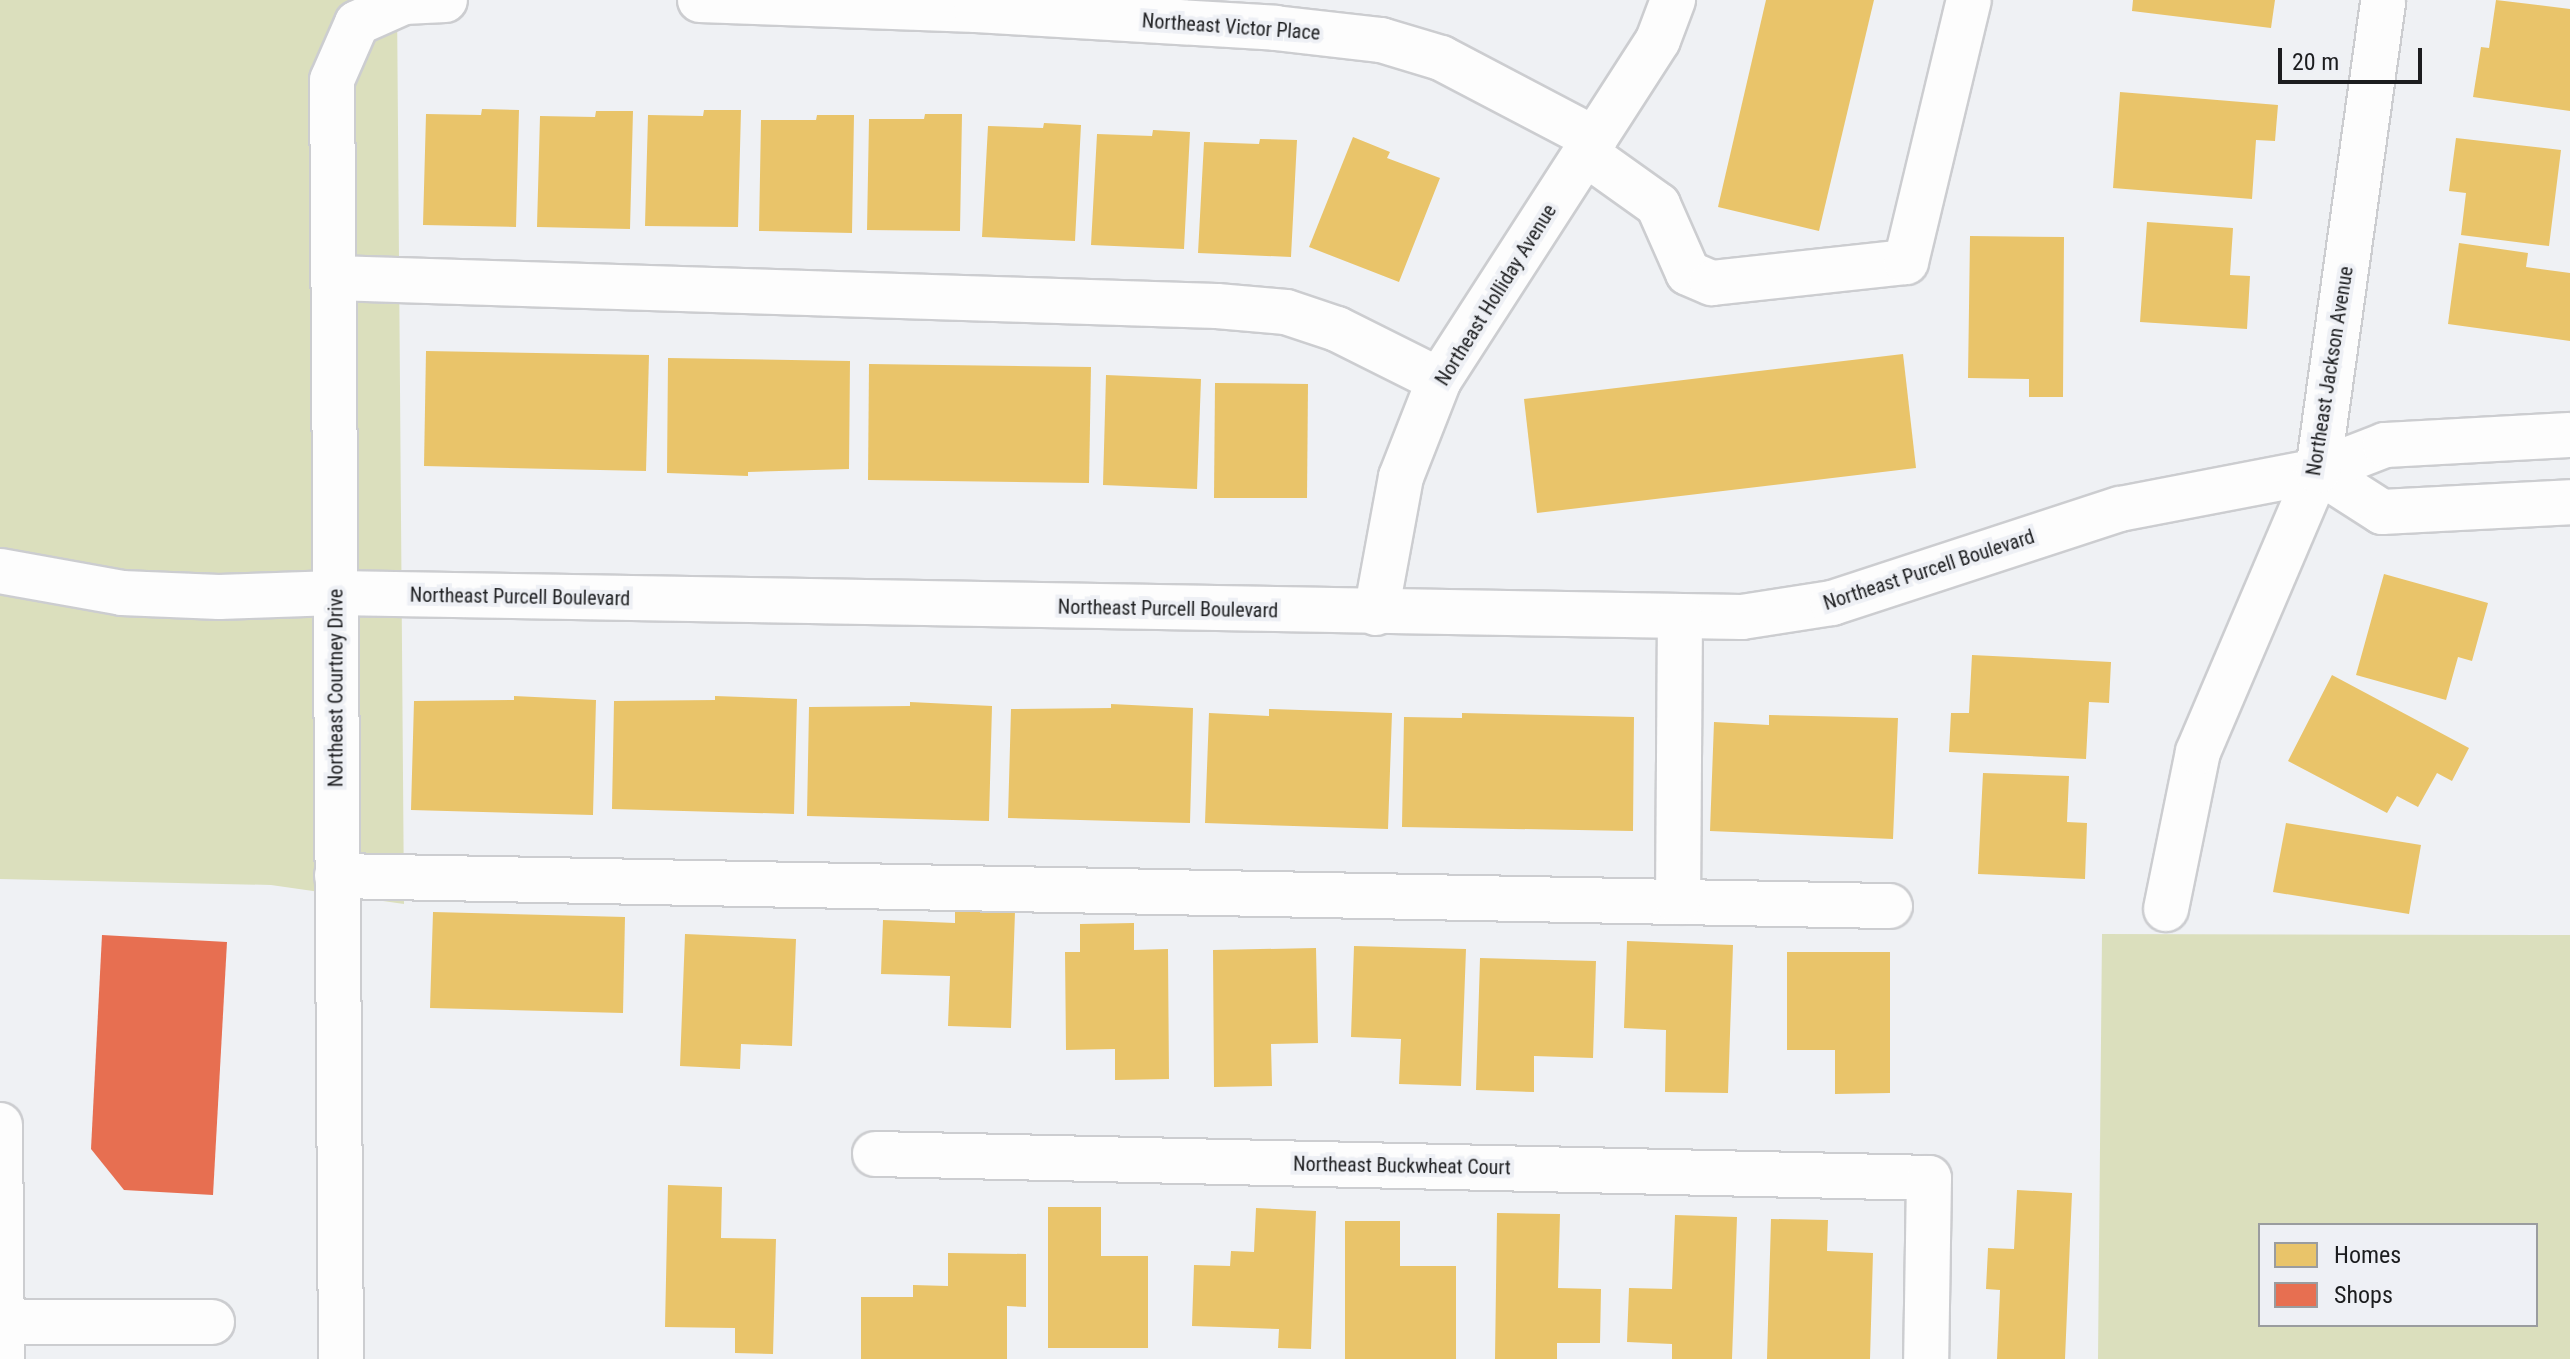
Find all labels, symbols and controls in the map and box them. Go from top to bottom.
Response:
street label: Northeast Victor Place [1141,9,1321,45]
scale bar [2282,32,2426,82]
text: 20 m [2292,48,2339,76]
street label: Northeast Holliday Avenue [1430,200,1562,390]
street label: Northeast Jackson Avenue [2302,265,2358,477]
street label: Northeast Purcell Boulevard [1820,525,2038,615]
street label: Northeast Purcell Boulevard [410,583,630,611]
street label: Northeast Courtney Drive [324,589,348,787]
street label: Northeast Purcell Boulevard [1058,595,1278,623]
street label: Northeast Buckwheat Court [1293,1152,1511,1180]
legend [2258,1223,2538,1327]
text: Homes [2334,1241,2401,1269]
text: Shops [2334,1281,2393,1309]

